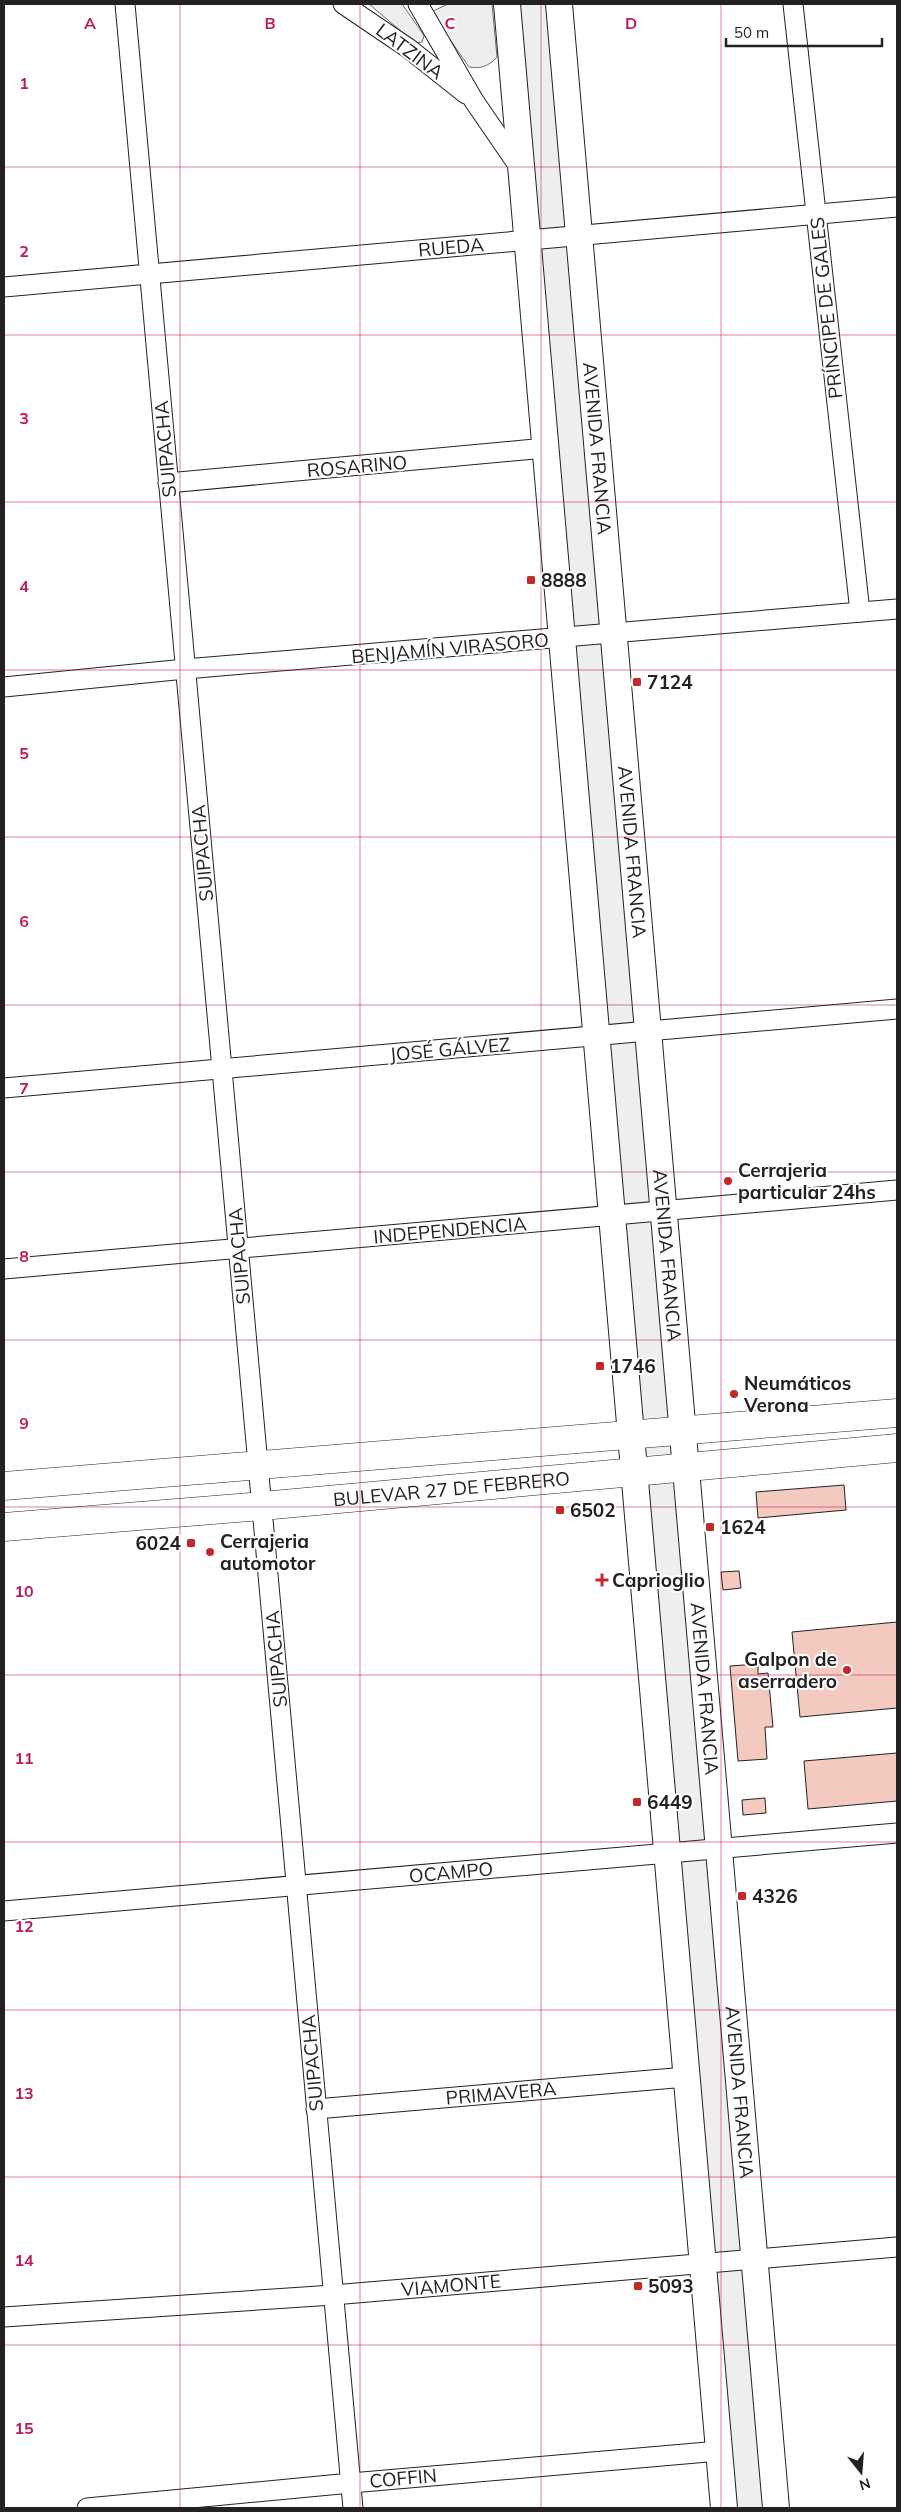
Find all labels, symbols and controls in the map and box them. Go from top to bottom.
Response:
text: A [84,13,96,33]
text: B [264,13,276,33]
text: C [445,13,456,33]
text: D [625,13,637,33]
scale bar [726,15,882,47]
street label: LATZINA [372,18,449,84]
text: 50 m [734,23,769,42]
text: 1 [19,73,29,93]
street label: PRÍNCIPE DE GALES [805,216,847,400]
street label: RUEDA [417,232,485,262]
text: 2 [19,241,29,261]
street label: AVENIDA FRANCIA [578,361,617,536]
street label: SUIPACHA [149,400,181,498]
text: 3 [19,408,29,428]
street label: ROSARINO [306,450,408,482]
place label: 8888 [541,568,587,592]
marker: 8888 [525,574,537,586]
text: 4 [19,576,29,596]
street label: BENJAMÍN VIRASORO [350,627,550,669]
place label: 7124 [647,670,693,694]
marker: 7124 [631,676,643,688]
text: 5 [19,743,29,763]
street label: AVENIDA FRANCIA [613,765,652,939]
street label: SUIPACHA [186,804,218,902]
text: 6 [19,911,29,931]
street label: JOSÉ GÁLVEZ [389,1032,511,1066]
text: 7 [19,1078,29,1098]
place label: Cerrajeria particular 24hs [738,1158,876,1204]
street label: AVENIDA FRANCIA [648,1168,687,1343]
marker: Cerrajeria particular 24hs [722,1175,734,1187]
street label: SUIPACHA [223,1207,255,1305]
street label: INDEPENDENCIA [372,1211,528,1249]
text: 8 [19,1246,29,1266]
place label: 1746 [610,1354,656,1378]
marker: 1746 [594,1360,606,1372]
place label: Neumáticos Verona [743,1371,851,1417]
marker: Neumáticos Verona [728,1388,740,1400]
text: 9 [19,1413,29,1433]
street label: BULEVAR 27 DE FEBRERO [332,1466,571,1511]
place label: 6502 [570,1498,616,1522]
marker: 6502 [554,1504,566,1516]
place label: 1624 [720,1515,766,1539]
marker: 1624 [704,1521,716,1533]
place label: Cerrajeria automotor [220,1529,316,1575]
place label: 6024 [135,1531,182,1555]
marker: 6024 [185,1537,197,1549]
marker: Cerrajeria automotor [204,1546,216,1558]
place label: Caprioglio [612,1568,705,1592]
marker: Caprioglio [596,1574,608,1586]
text: 10 [14,1581,34,1601]
street label: AVENIDA FRANCIA [686,1601,724,1776]
street label: SUIPACHA [260,1610,292,1708]
place label: Galpon de aserradero [738,1647,837,1693]
marker: Galpon de aserradero [841,1664,853,1676]
text: 11 [14,1748,34,1768]
place label: 6449 [647,1790,693,1814]
marker: 6449 [631,1796,643,1808]
street label: OCAMPO [408,1856,494,1888]
place label: 4326 [752,1884,798,1908]
marker: 4326 [736,1890,748,1902]
text: 12 [14,1916,34,1936]
street label: AVENIDA FRANCIA [721,2005,759,2179]
street label: SUIPACHA [296,2014,328,2112]
street label: PRIMAVERA [445,2076,557,2110]
text: 13 [14,2083,34,2103]
text: 14 [14,2250,34,2270]
street label: VIAMONTE [400,2269,502,2301]
place label: 5093 [648,2274,694,2298]
marker: 5093 [632,2280,644,2292]
text: 15 [14,2418,34,2438]
north arrow [836,2447,886,2497]
street label: COFFIN [368,2463,438,2493]
text: N [857,2474,872,2495]

